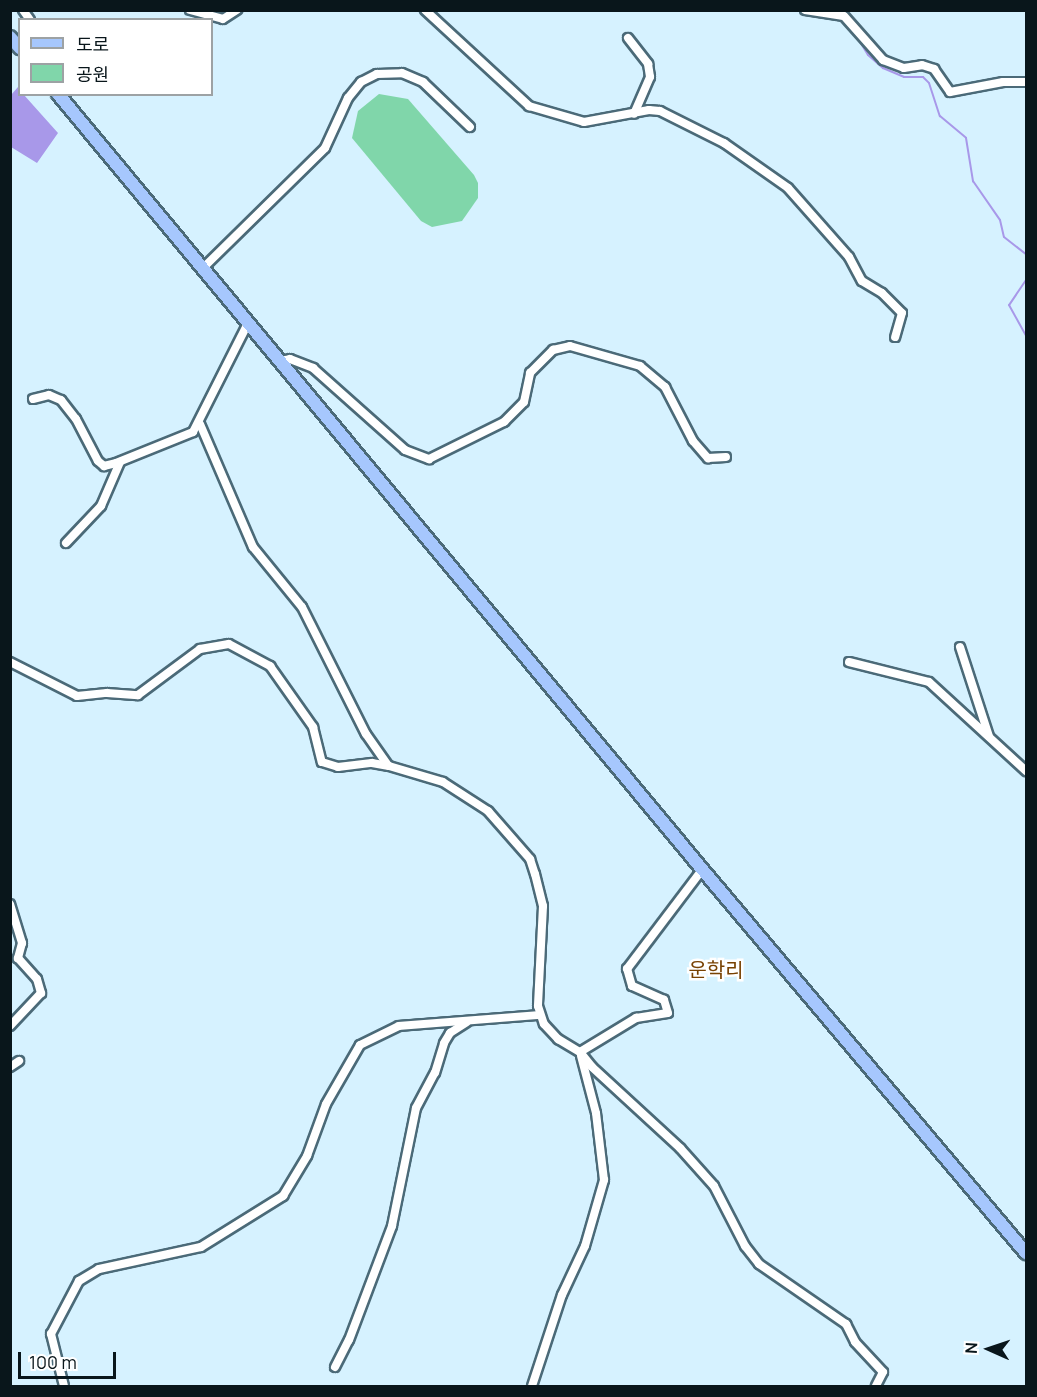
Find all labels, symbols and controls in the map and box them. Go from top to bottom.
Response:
legend [18,18,213,96]
text: 도로 [76,32,109,56]
text: 공원 [76,62,109,86]
district label: 운학리 [688,957,744,981]
north arrow [959,1319,1019,1379]
scale bar [21,1340,118,1378]
text: N [960,1342,982,1354]
text: 100 m [29,1350,77,1374]

